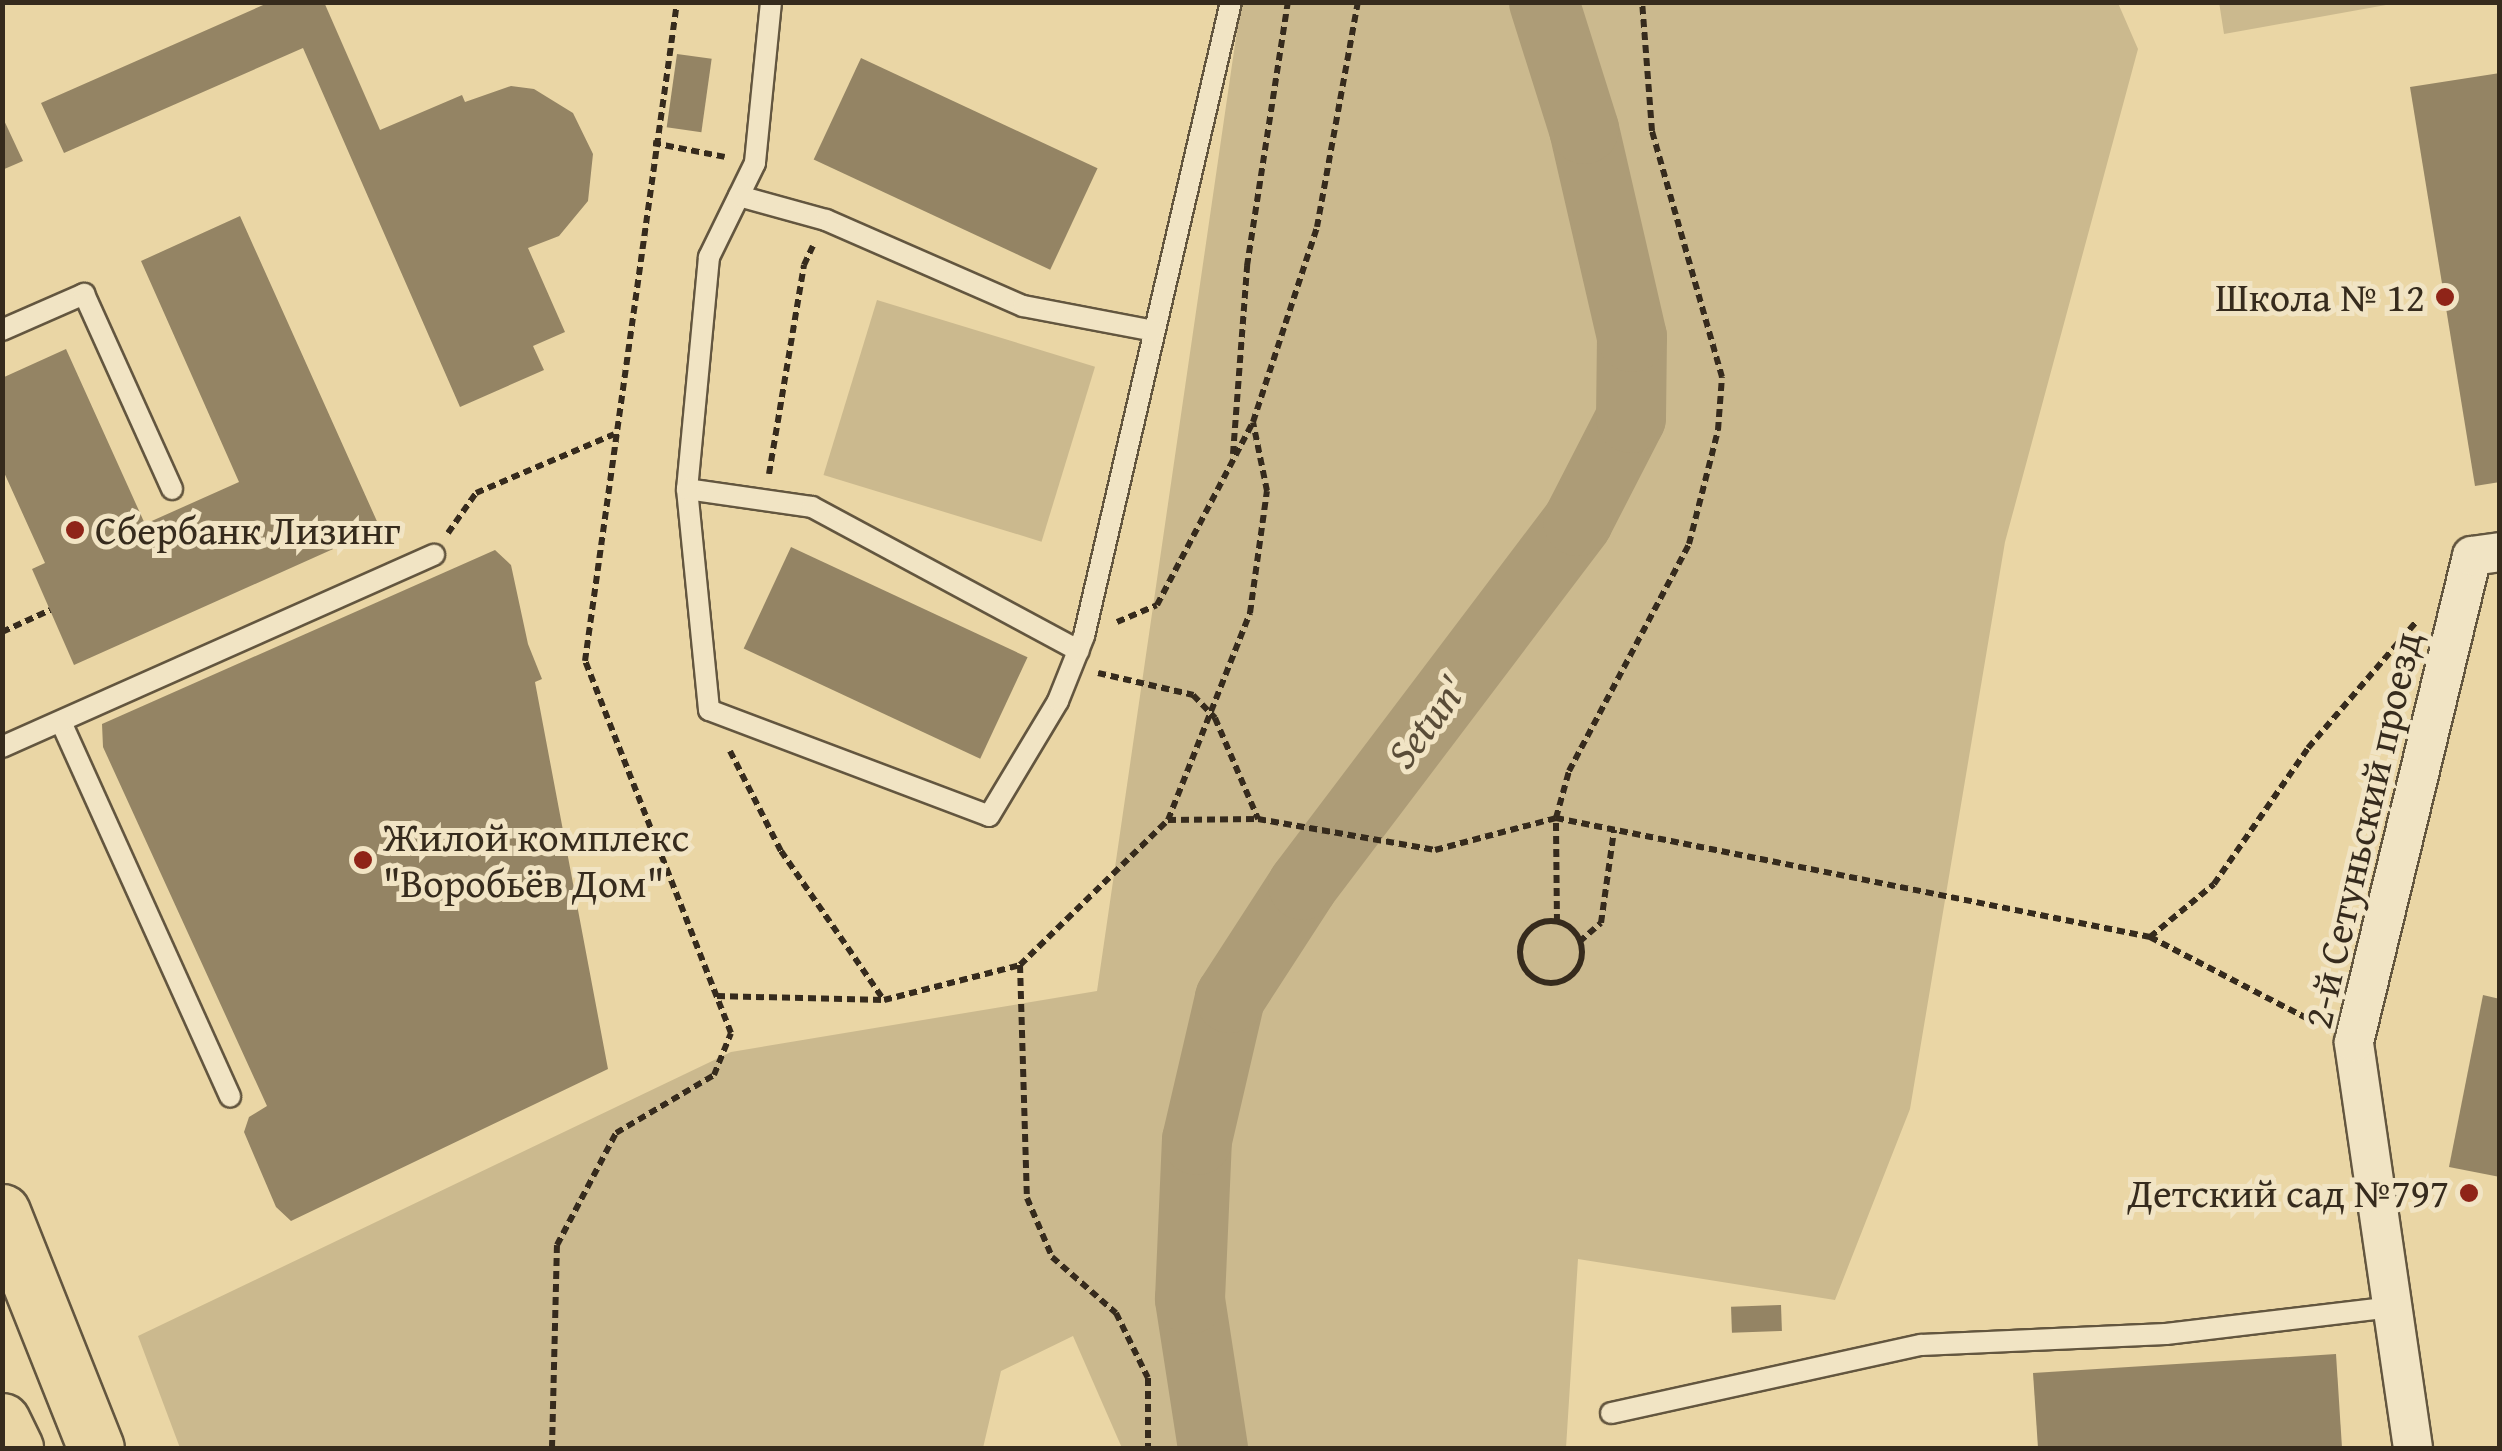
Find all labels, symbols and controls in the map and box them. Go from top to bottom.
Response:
place label: Школа № 12 [2215,273,2425,321]
marker: Школа № 12 [2434,286,2456,308]
place label: Сбербанк Лизинг [95,506,401,554]
marker: Сбербанк Лизинг [64,519,86,541]
street label: 2-й Сетуньский проезд [2293,627,2431,1033]
water label: Setun' [1376,667,1476,777]
place label: Жилой комплекс "Воробьёв Дом" [383,813,689,907]
marker: Жилой комплекс "Воробьёв Дом" [352,849,374,871]
place label: Детский сад №797 [2127,1169,2449,1217]
marker: Детский сад №797 [2458,1182,2480,1204]

